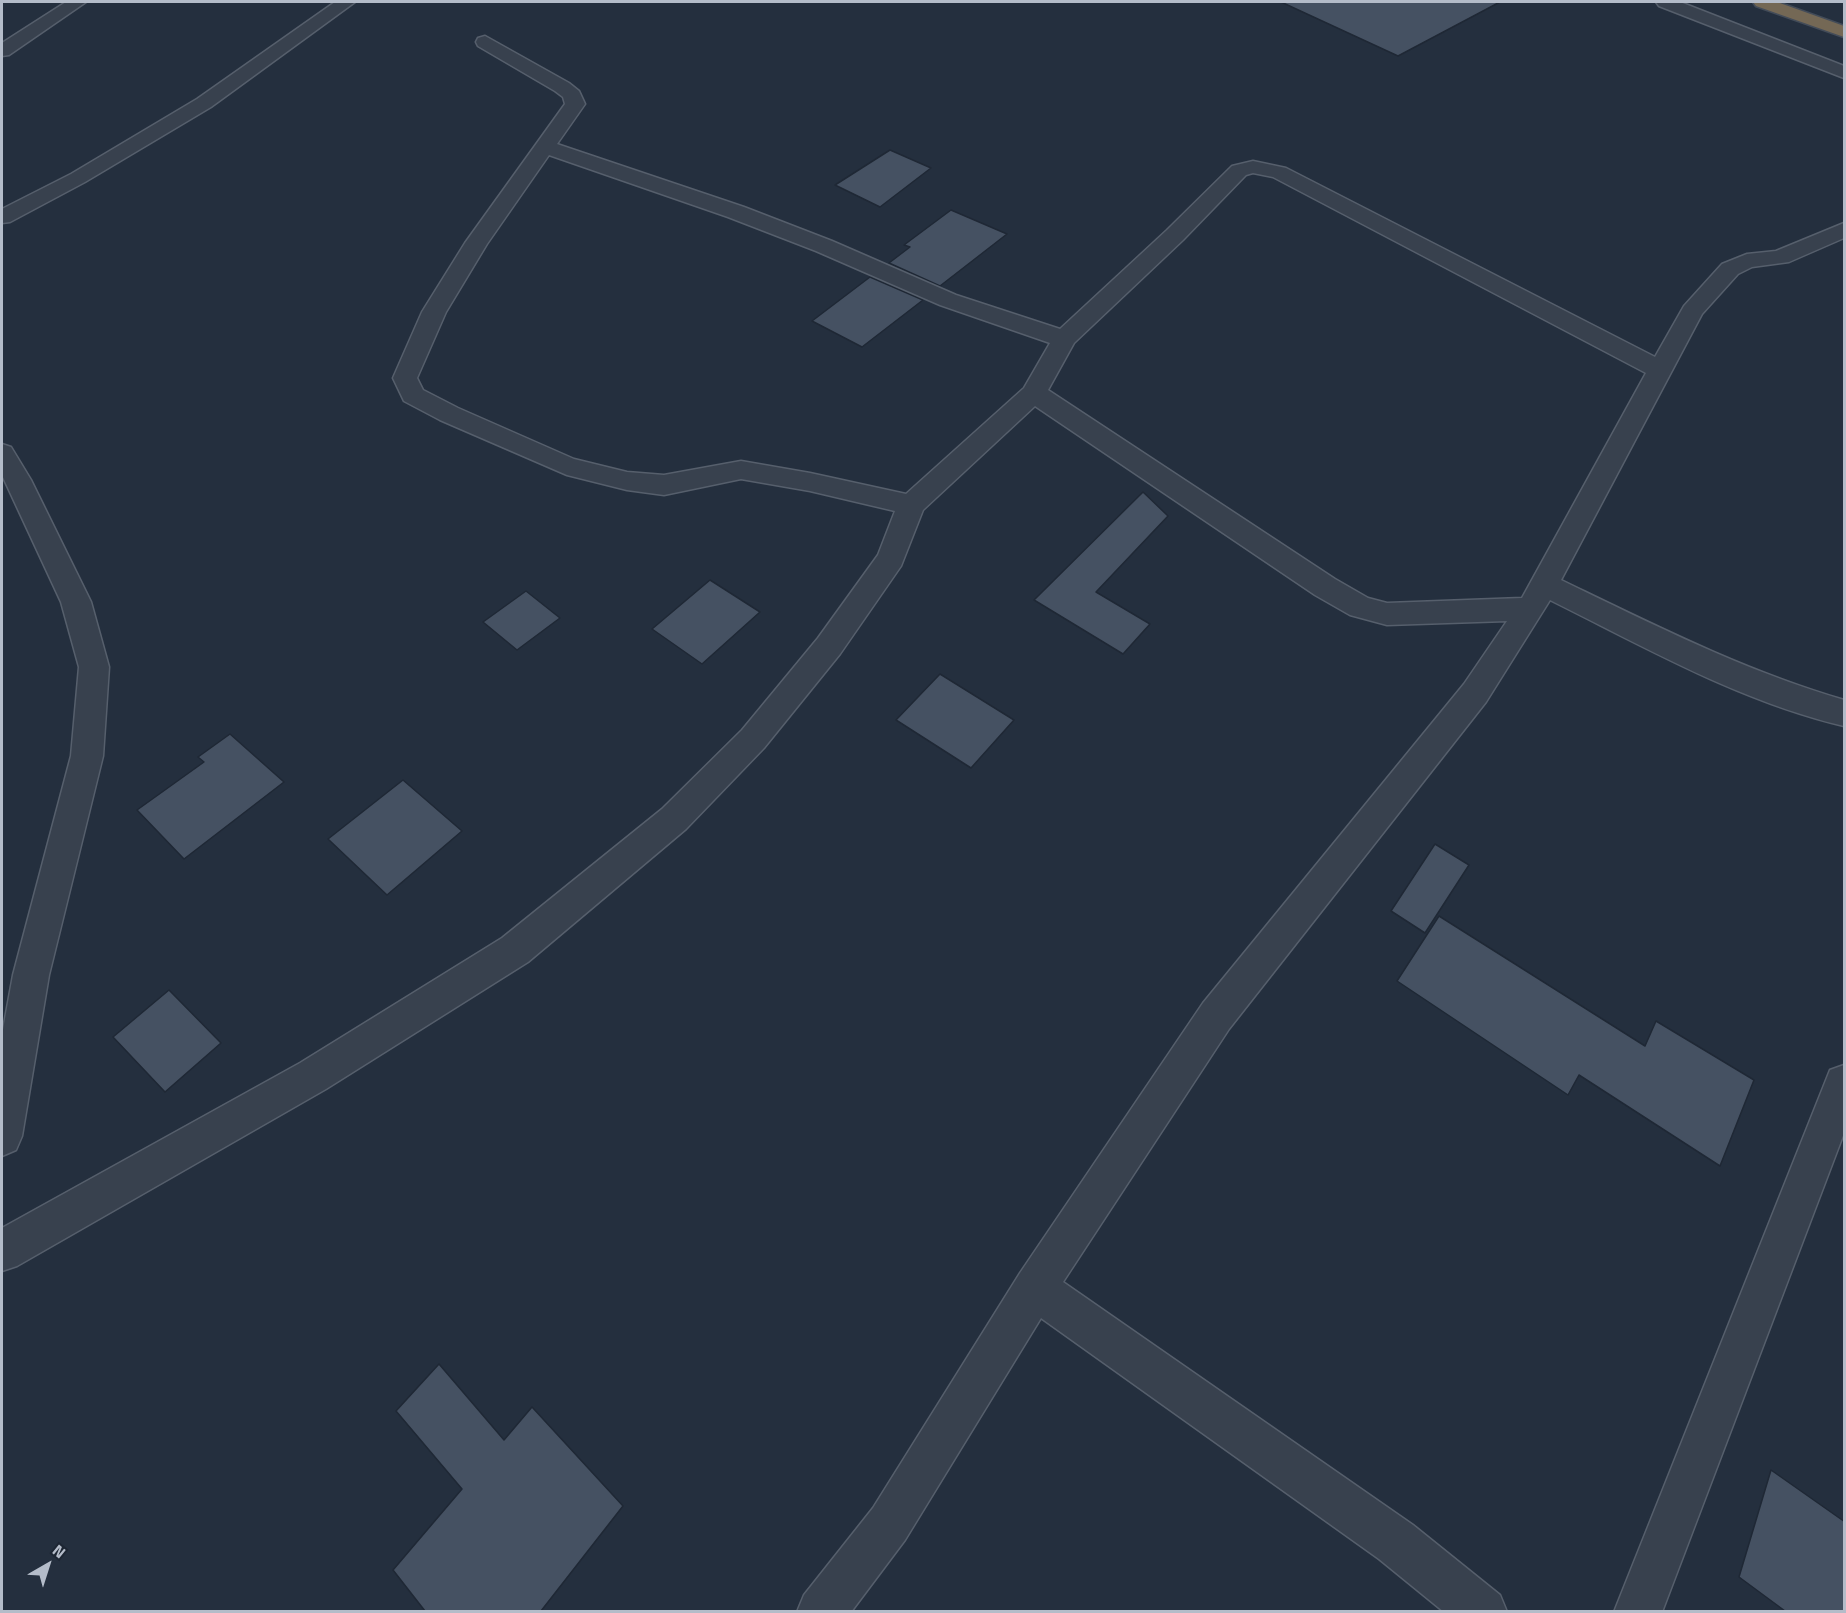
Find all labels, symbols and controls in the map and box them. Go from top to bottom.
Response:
north arrow [18,1535,78,1595]
text: N [47,1538,71,1564]

